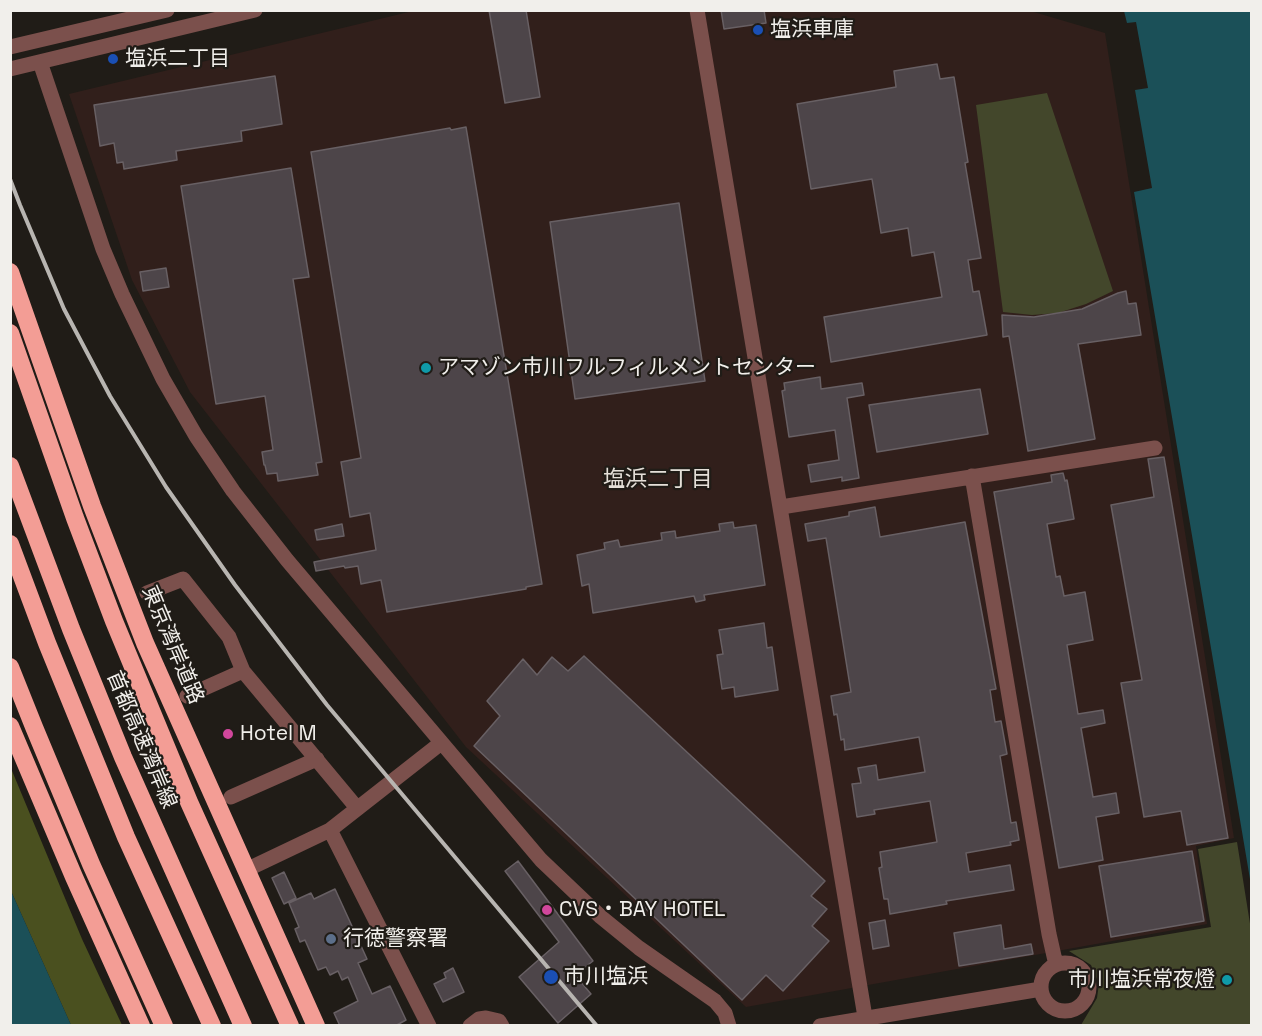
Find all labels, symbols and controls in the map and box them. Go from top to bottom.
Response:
place label: 塩浜車庫 [770,17,854,43]
marker: 塩浜車庫 [751,23,765,37]
place label: 塩浜二丁目 [125,46,230,72]
marker: 塩浜二丁目 [106,52,120,66]
place label: アマゾン市川フルフィルメントセンター [438,355,816,381]
marker: アマゾン市川フルフィルメントセンター [419,361,433,375]
district label: 塩浜二丁目 [603,467,713,493]
street label: 東京湾岸道路 [136,582,208,708]
street label: 首都高速湾岸線 [101,667,181,813]
place label: Hotel M [240,721,317,747]
marker: Hotel M [221,727,235,741]
place label: CVS・BAY HOTEL [559,897,725,923]
marker: CVS・BAY HOTEL [540,903,554,917]
place label: 行徳警察署 [343,926,448,952]
marker: 行徳警察署 [324,932,338,946]
place label: 市川塩浜 [564,964,648,990]
place label: 市川塩浜常夜燈 [1068,967,1215,993]
marker: 市川塩浜 [542,968,560,986]
marker: 市川塩浜常夜燈 [1220,973,1234,987]

